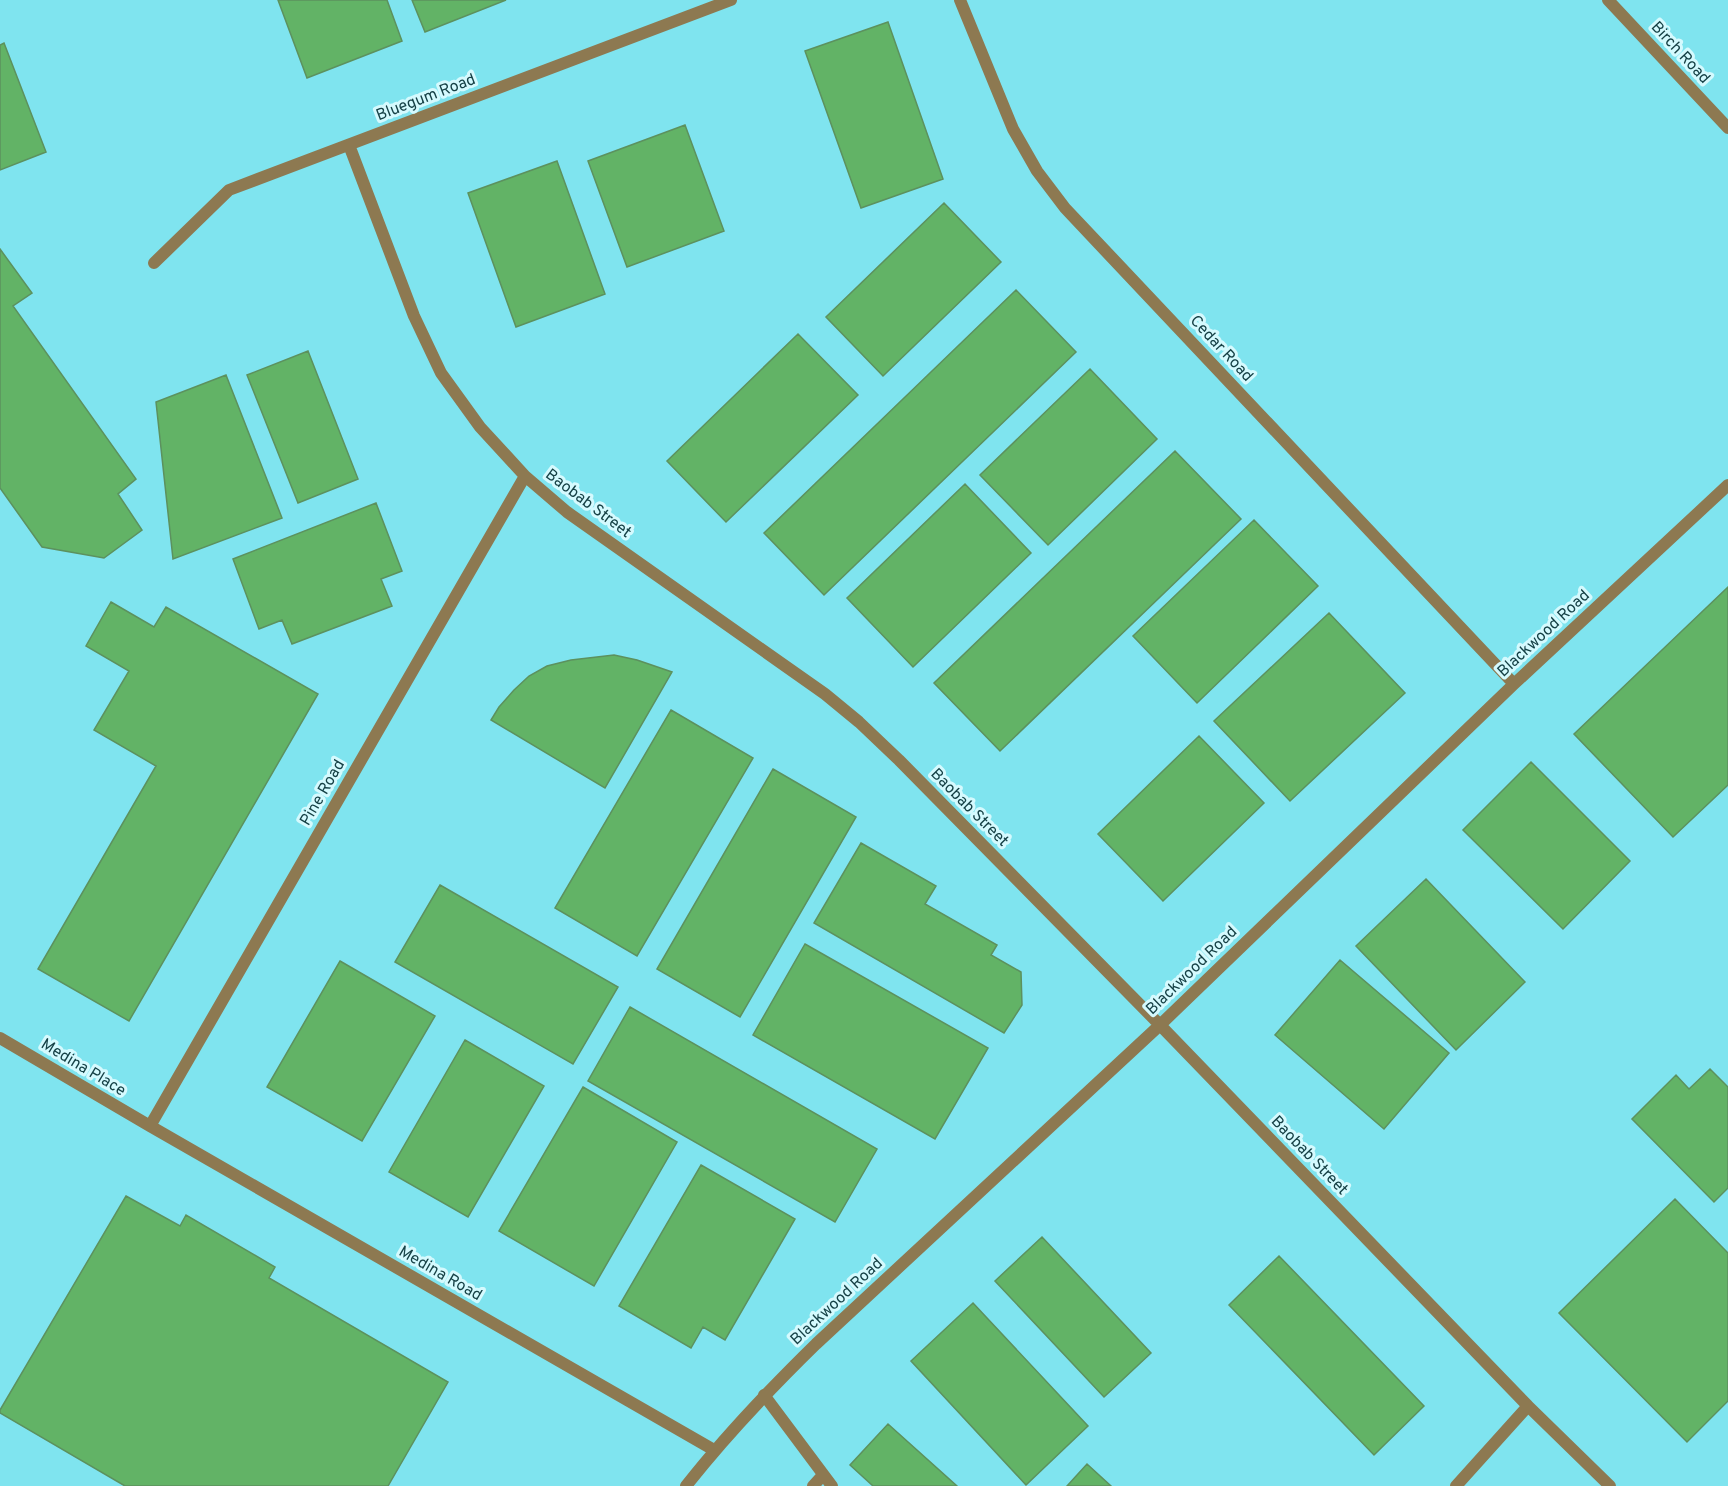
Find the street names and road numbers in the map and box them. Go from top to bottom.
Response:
street label: Birch Road [1646,18,1714,88]
street label: Bluegum Road [373,70,479,126]
street label: Cedar Road [1185,311,1257,387]
street label: Baobab Street [541,465,635,543]
street label: Blackwood Road [1494,586,1594,682]
street label: Pine Road [296,756,350,830]
street label: Baobab Street [926,765,1012,851]
street label: Blackwood Road [1142,922,1242,1020]
street label: Medina Place [37,1035,129,1101]
street label: Baobab Street [1266,1112,1352,1200]
street label: Medina Road [395,1242,485,1306]
street label: Blackwood Road [787,1254,887,1350]

